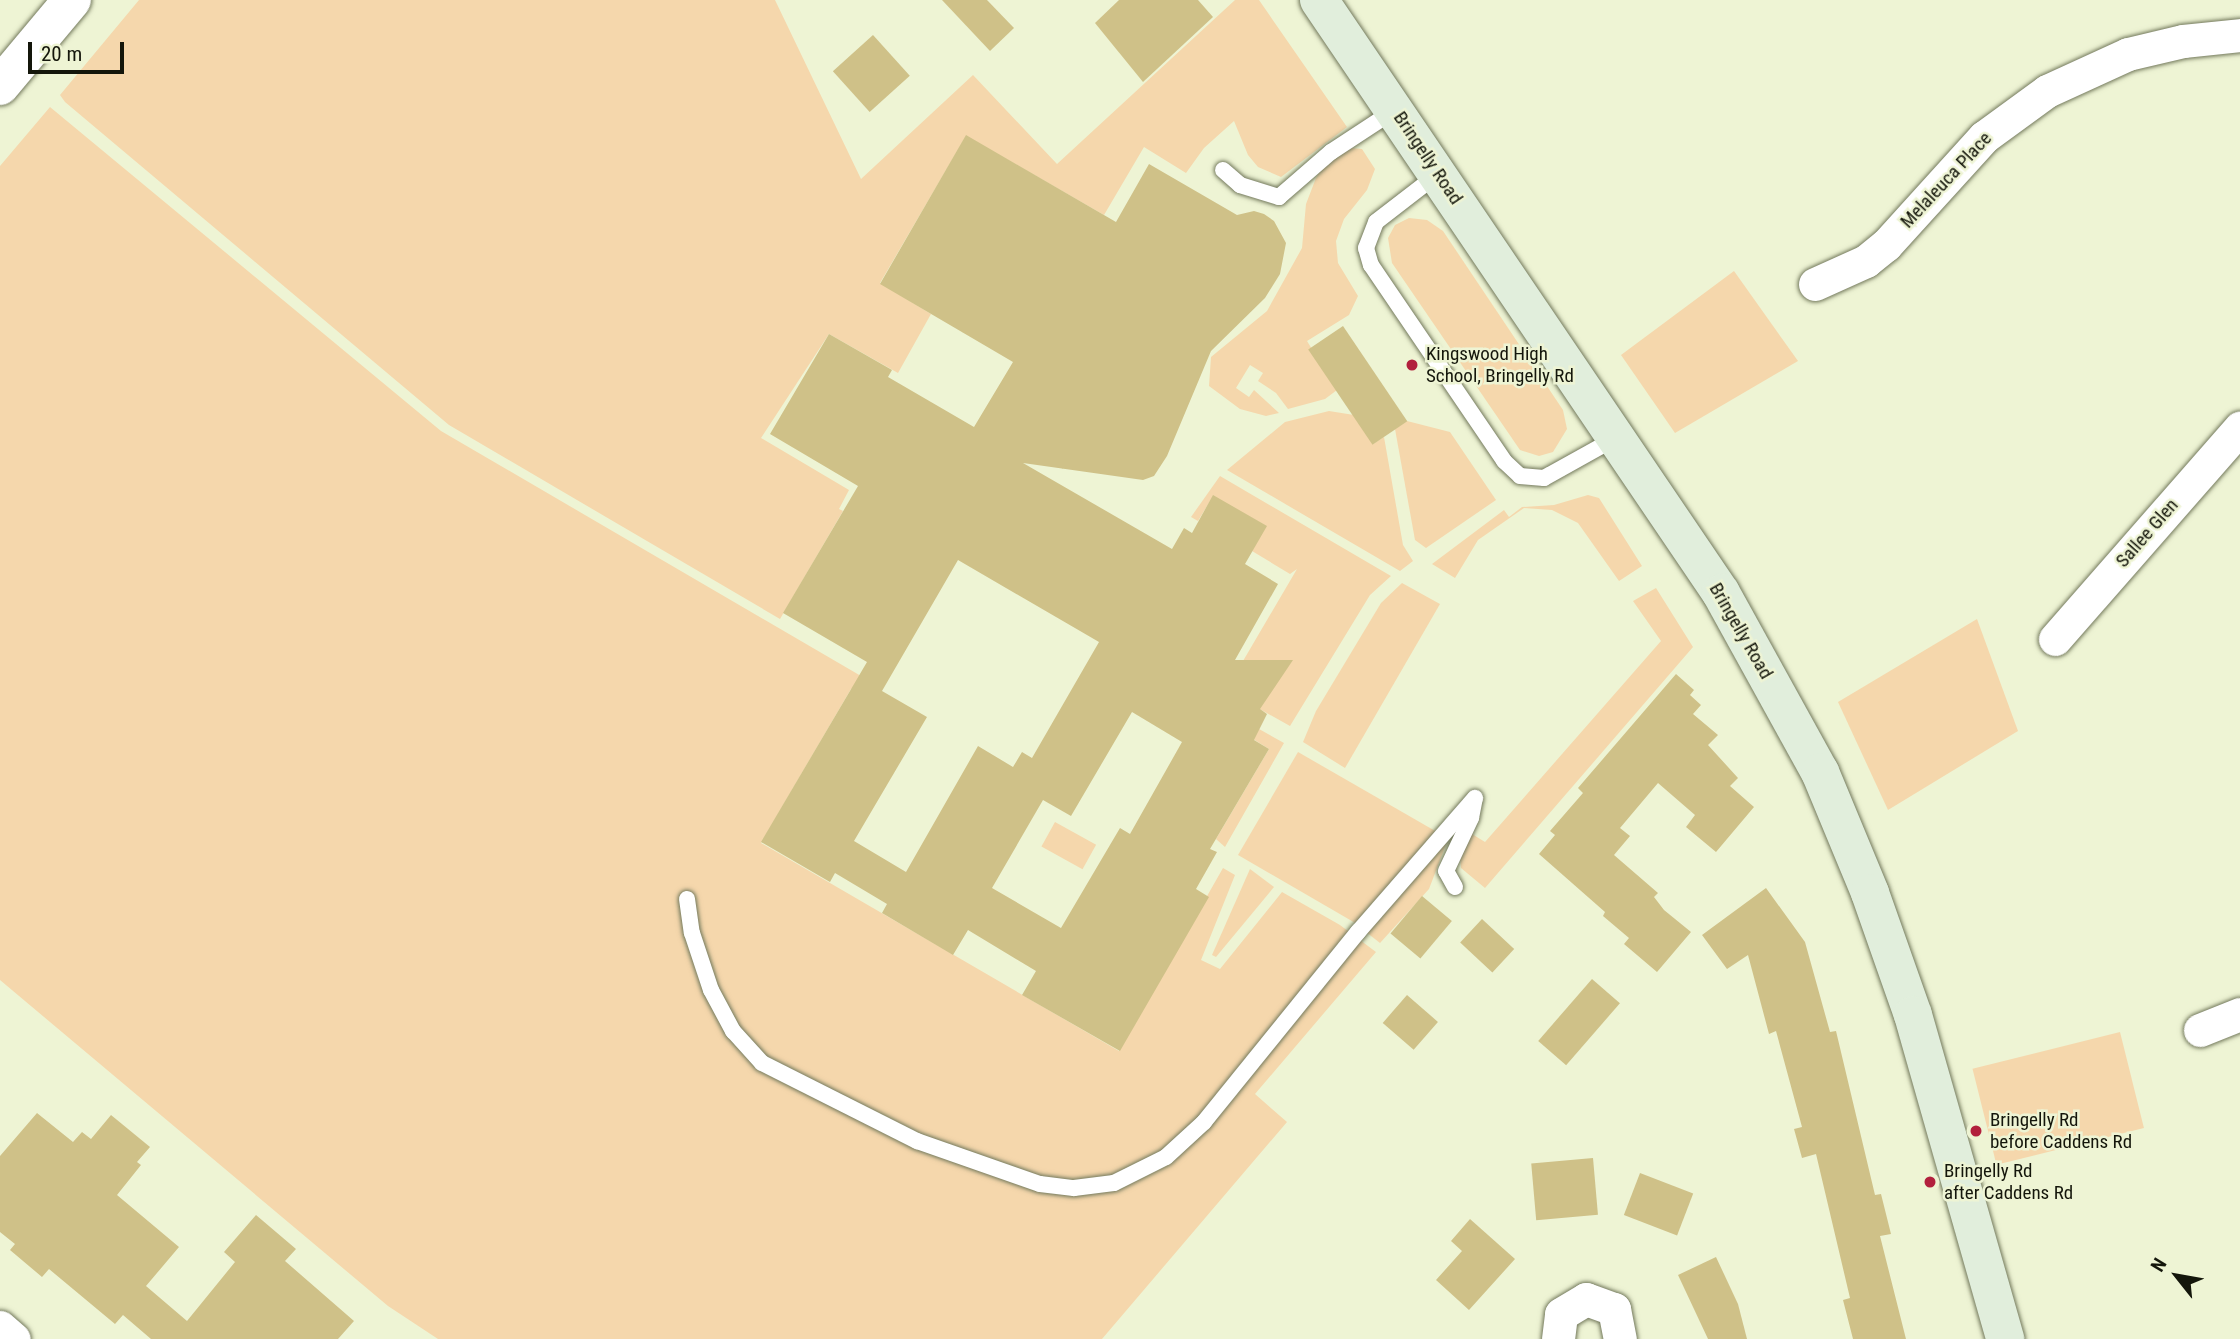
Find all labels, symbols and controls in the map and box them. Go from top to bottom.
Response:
scale bar [32,28,128,72]
text: 20 m [41,42,82,66]
street label: Bringelly Road [1389,107,1467,209]
street label: Melaleuca Place [1896,127,1996,233]
place label: Kingswood High School, Bringelly Rd [1426,343,1574,387]
marker: Kingswood High School, Bringelly Rd [1404,357,1420,373]
street label: Sallee Glen [2111,494,2183,572]
street label: Bringelly Road [1704,579,1778,683]
place label: Bringelly Rd before Caddens Rd [1990,1109,2132,1153]
marker: Bringelly Rd before Caddens Rd [1968,1123,1984,1139]
place label: Bringelly Rd after Caddens Rd [1944,1160,2073,1204]
marker: Bringelly Rd after Caddens Rd [1922,1174,1938,1190]
north arrow [2142,1241,2212,1311]
text: N [2146,1254,2171,1276]

